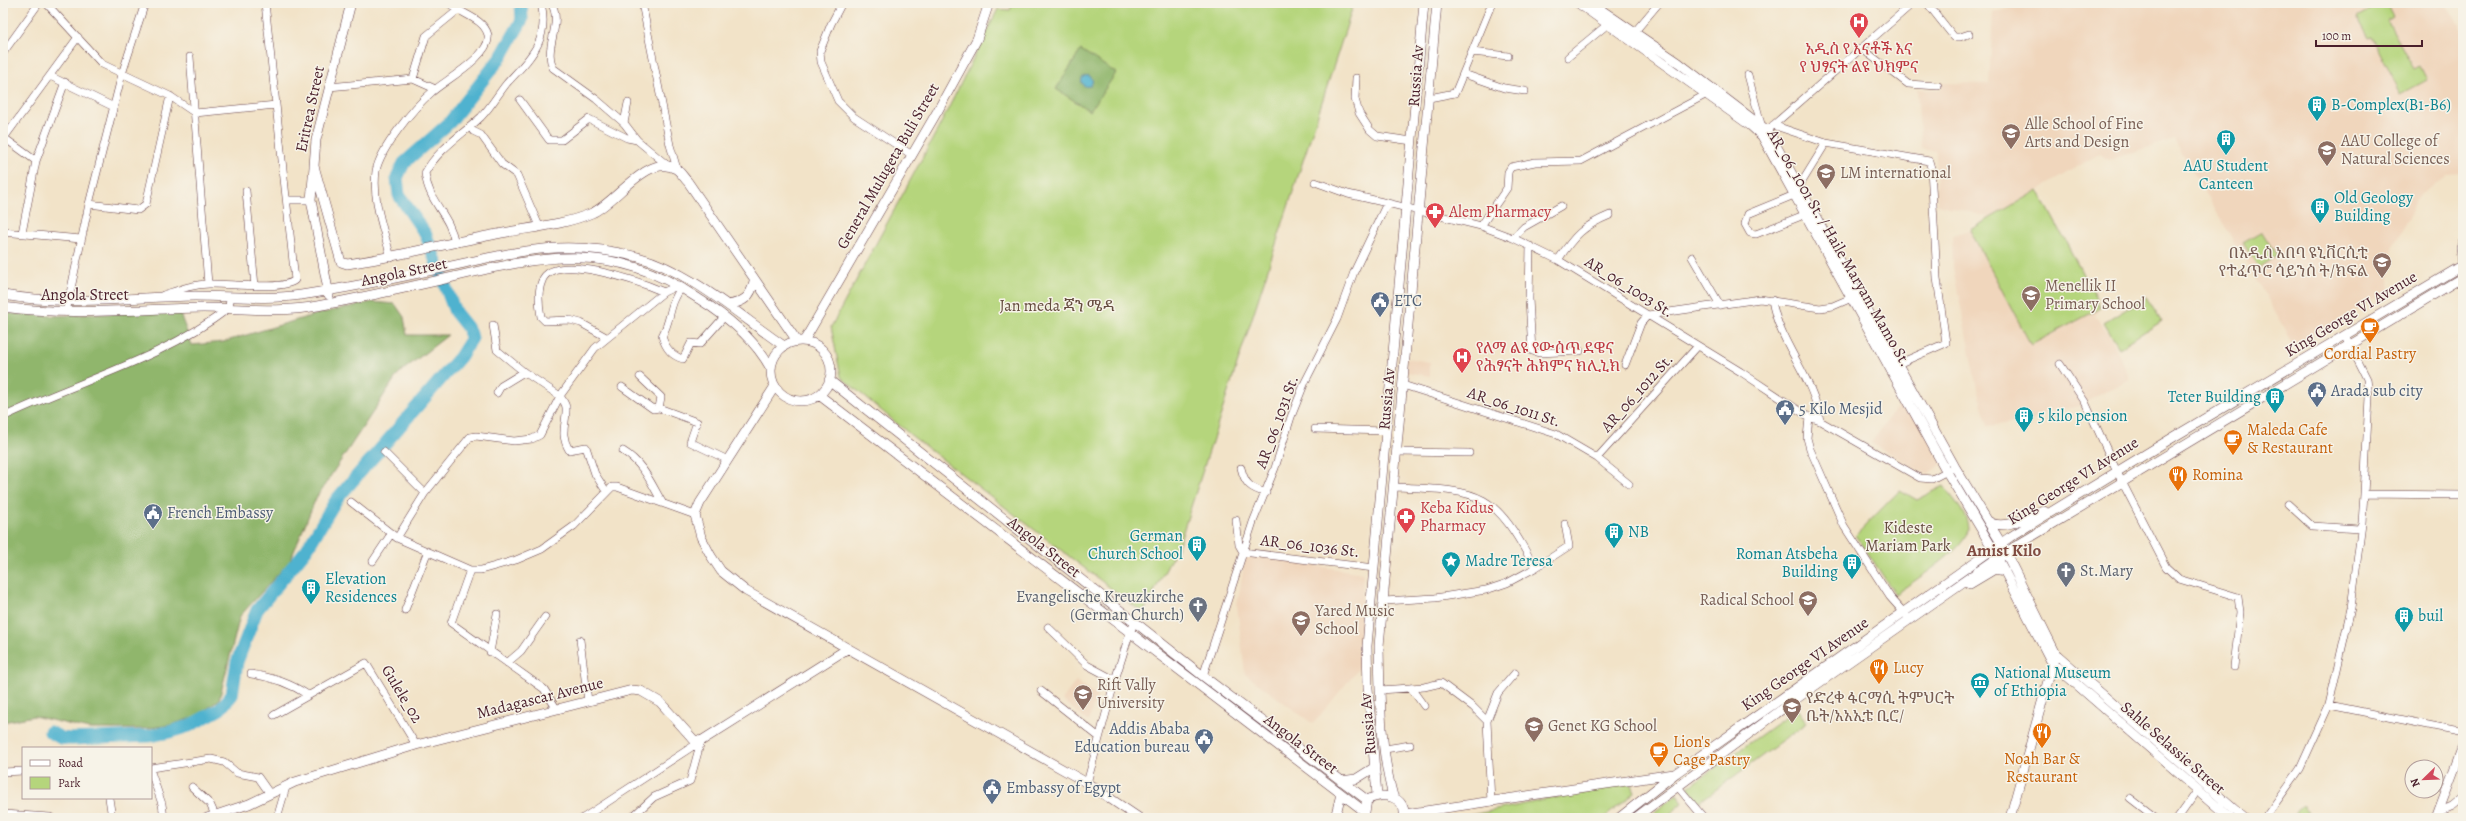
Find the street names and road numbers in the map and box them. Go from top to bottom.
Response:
street label: Russia Av [1403,43,1429,108]
street label: Eritrea Street [290,64,330,154]
street label: General Mulugeta Buli Street [831,79,945,253]
street label: AR_06_1001 St. / Haile Maryam Mamo St. [1761,124,1916,371]
street label: AR_06_1003 St. [1580,250,1678,323]
street label: Angola Street [358,252,449,292]
street label: King George VI Avenue [2281,266,2421,362]
street label: Angola Street [40,284,129,306]
street label: AR_06_1012 St. [1595,349,1678,438]
street label: Russia Av [1373,366,1401,431]
street label: AR_06_1031 St. [1250,372,1304,473]
street label: AR_06_1011 St. [1464,381,1563,432]
street label: King George VI Avenue [2003,432,2143,530]
street label: Angola Street [1002,511,1085,583]
street label: AR_06_1036 St. [1258,529,1361,563]
street label: King George VI Avenue [1737,612,1873,716]
street label: Gulele_02 [376,661,428,727]
street label: Madagascar Avenue [474,672,606,724]
street label: Russia Av [1354,691,1382,756]
street label: Sahle Selassie Street [2116,696,2230,800]
street label: Angola Street [1259,708,1343,779]

